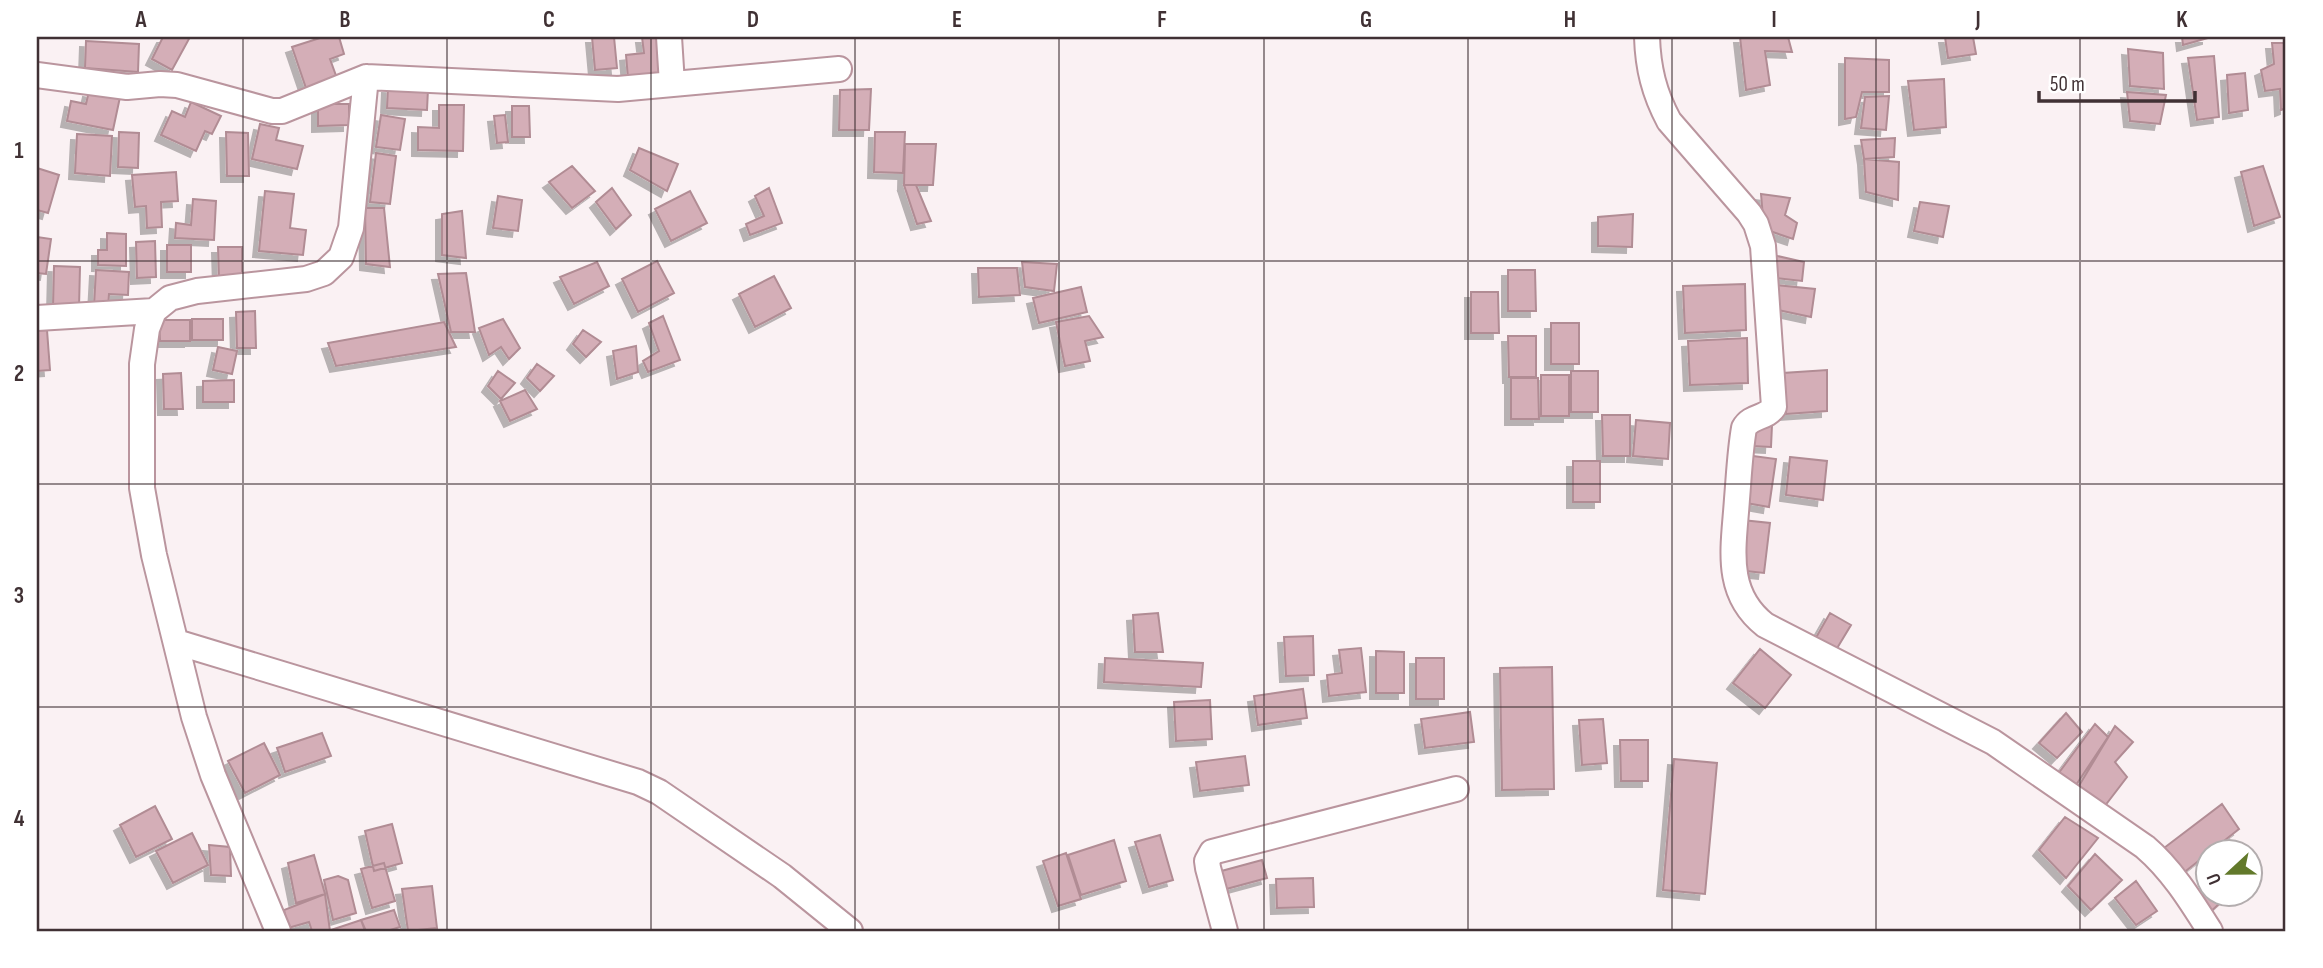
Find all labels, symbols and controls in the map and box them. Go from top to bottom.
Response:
text: A [135,6,148,34]
text: B [340,6,351,34]
text: C [543,6,555,34]
text: D [747,6,759,34]
text: E [952,6,962,34]
text: F [1157,6,1167,34]
text: G [1360,6,1372,34]
text: H [1564,6,1576,34]
text: I [1771,6,1777,34]
text: J [1974,6,1981,34]
text: K [2176,6,2188,34]
scale bar [2039,60,2195,104]
text: 50 m [2050,72,2085,97]
text: 1 [14,137,24,165]
text: 2 [14,360,24,388]
text: 3 [14,582,24,610]
text: 4 [14,805,25,833]
north arrow [2194,838,2264,908]
text: U [2202,870,2227,888]

